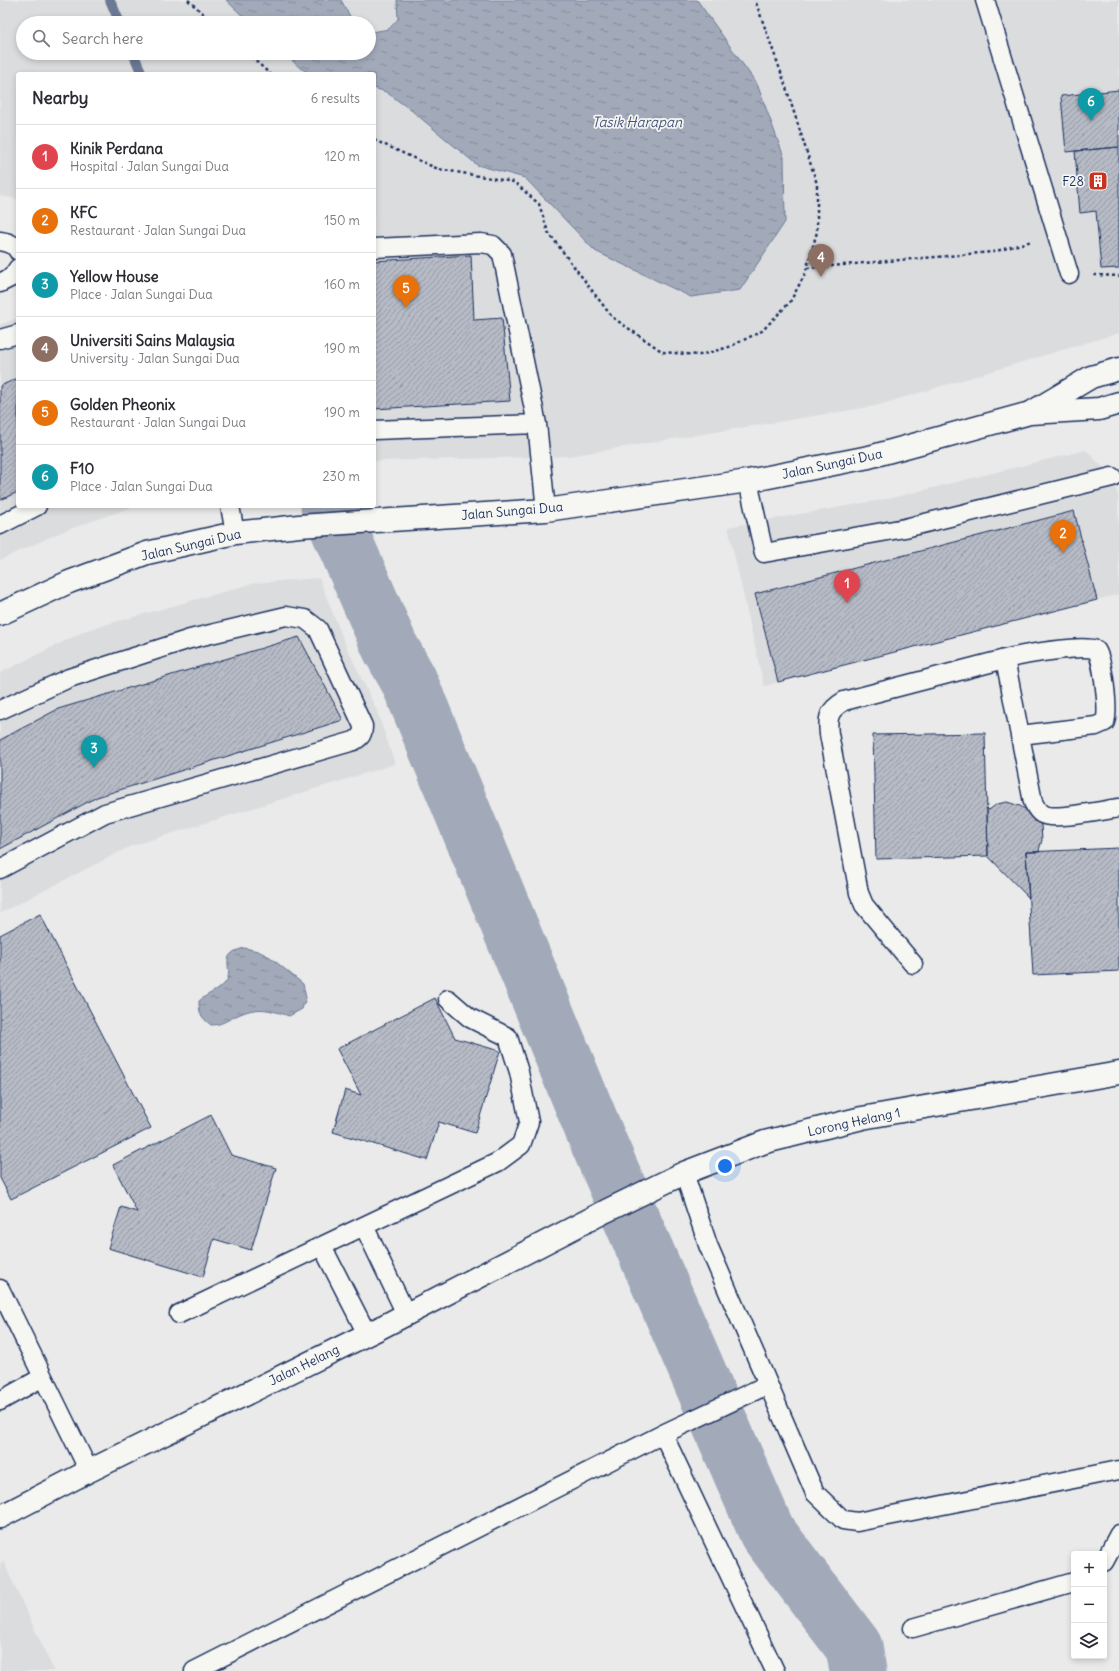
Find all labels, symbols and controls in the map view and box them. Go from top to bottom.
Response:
search box [16,16,376,60]
icon: search [30,27,52,49]
text: Search here [62,29,143,48]
text: Nearby [32,87,88,109]
pin: 6 [1078,88,1104,121]
text: 6 results [311,90,360,107]
water label: Tasik Harapan [592,113,683,131]
text: Kinik Perdana [70,139,163,158]
text: 1 [42,148,48,165]
text: 120 m [325,148,360,165]
text: Hospital · Jalan Sungai Dua [70,158,229,175]
building icon: F28 [1087,170,1109,192]
place label: F28 [1062,173,1084,190]
text: KFC [70,203,97,222]
text: 2 [41,212,49,229]
text: 150 m [324,212,360,229]
text: Restaurant · Jalan Sungai Dua [70,222,246,239]
pin: 4 [808,244,834,277]
text: Yellow House [70,267,159,286]
pin: 5 [393,275,419,308]
text: 3 [41,276,49,293]
text: 160 m [324,276,360,293]
text: Place · Jalan Sungai Dua [70,286,213,303]
text: Universiti Sains Malaysia [70,331,235,350]
text: 4 [41,340,49,357]
text: 190 m [324,340,360,357]
text: University · Jalan Sungai Dua [70,350,240,367]
text: Golden Pheonix [70,395,175,414]
text: 5 [41,404,49,421]
text: 190 m [324,404,360,421]
text: Restaurant · Jalan Sungai Dua [70,414,246,431]
street label: Jalan Sungai Dua [780,445,884,483]
text: F10 [70,459,94,478]
text: 6 [41,468,49,485]
text: 230 m [322,468,360,485]
text: Place · Jalan Sungai Dua [70,478,213,495]
street label: Jalan Sungai Dua [460,498,564,524]
pin: 2 [1050,520,1076,553]
street label: Jalan Sungai Dua [139,525,243,565]
pin: 1 [834,570,860,603]
pin: 3 [81,735,107,768]
street label: Lorong Helang 1 [806,1104,902,1140]
your location [715,1156,735,1176]
street label: Jalan Helang [266,1341,342,1389]
map controls [1071,1551,1107,1659]
button: + [1071,1551,1107,1587]
button: − [1071,1587,1107,1623]
button: layers [1071,1623,1107,1659]

